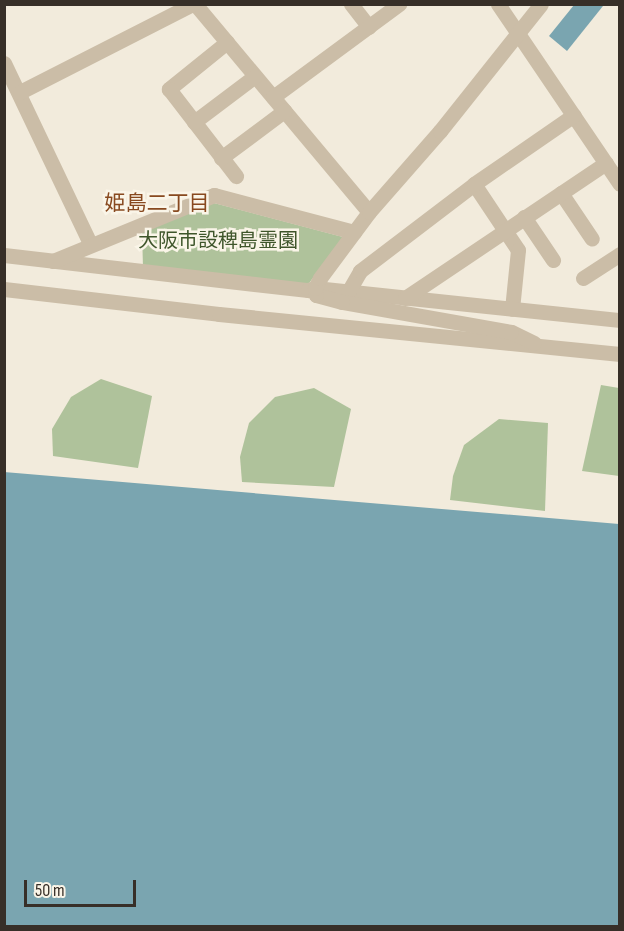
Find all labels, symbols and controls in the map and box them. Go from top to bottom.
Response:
district label: 姫島二丁目 [105,191,209,217]
park label: 大阪市設稗島霊園 [138,229,298,253]
scale bar [27,868,140,906]
text: 50 m [35,880,65,901]

